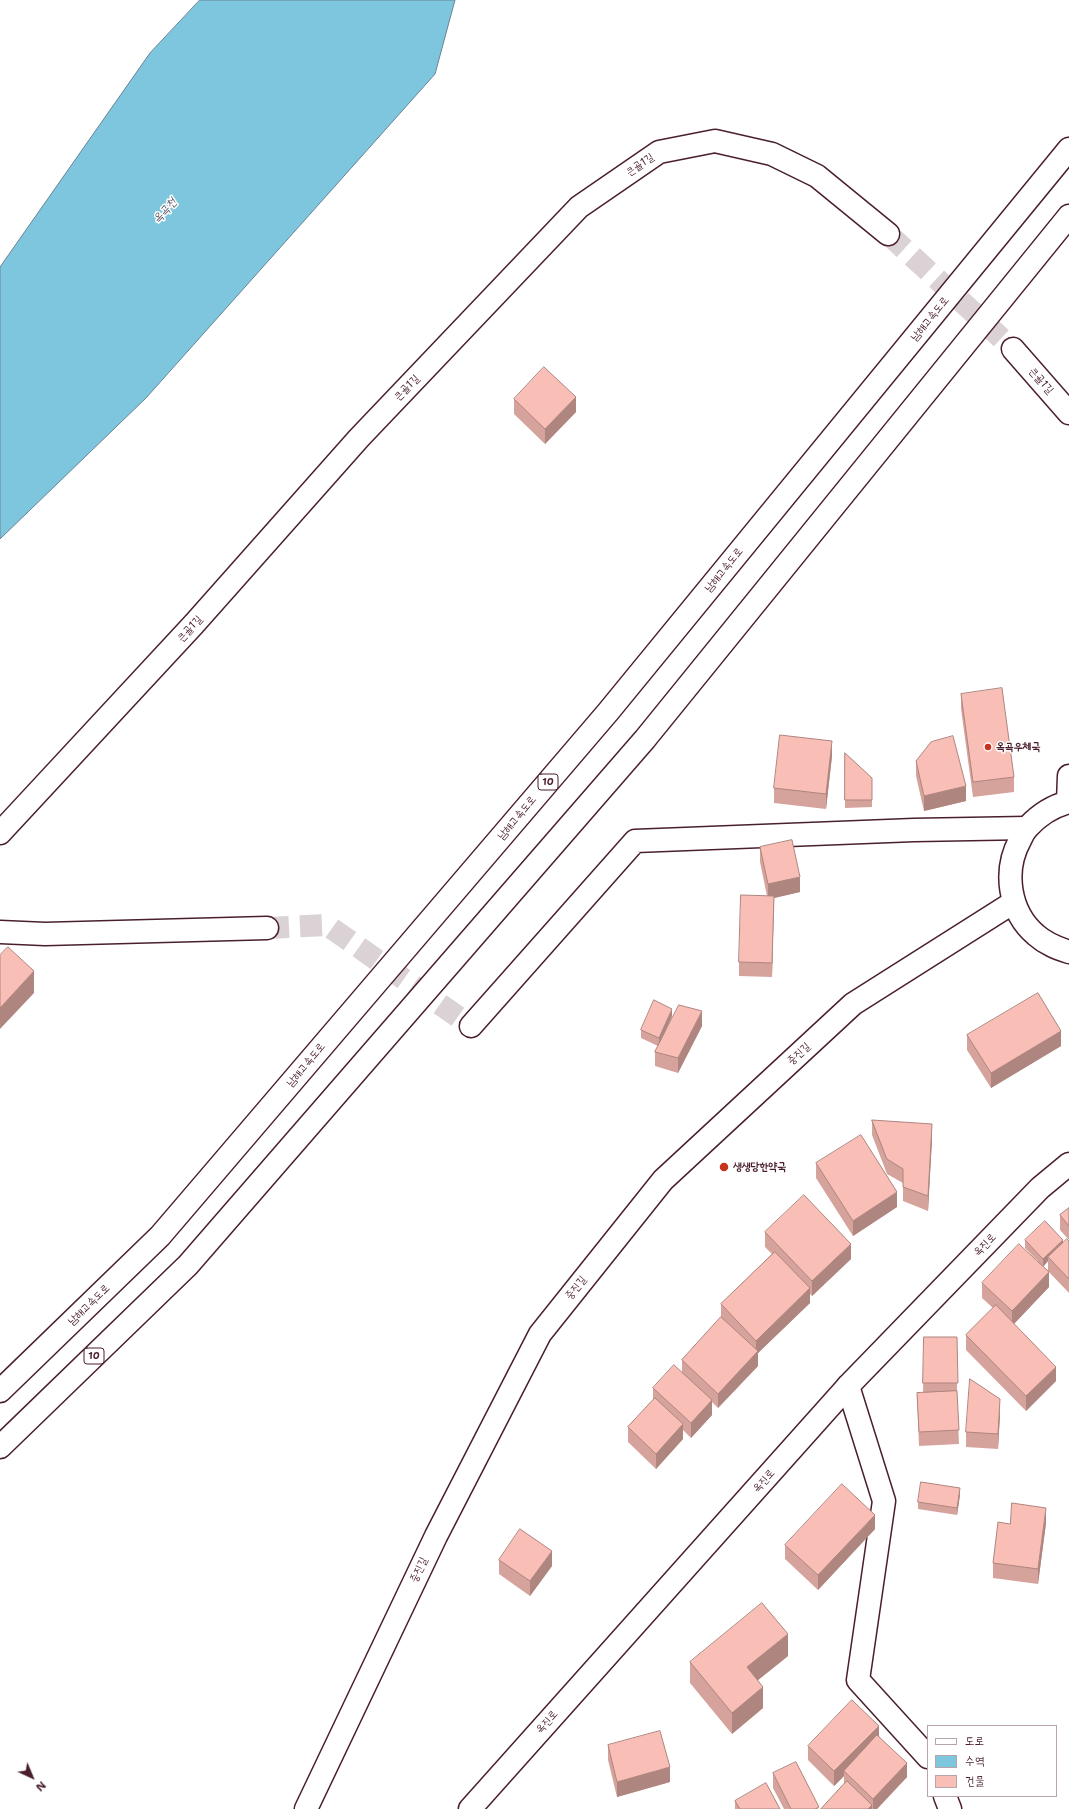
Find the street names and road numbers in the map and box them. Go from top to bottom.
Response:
street label: 큰골1길 [623,151,657,179]
street label: 남해고속도로 [908,294,952,344]
street label: 큰골1길 [1026,365,1056,397]
street label: 큰골1길 [391,372,423,404]
street label: 남해고속도로 [702,545,746,595]
street label: 큰골1길 [175,613,205,645]
road number: 10 [538,774,558,790]
street label: 남해고속도로 [495,793,539,843]
street label: 남해고속도로 [284,1040,328,1090]
street label: 중진길 [785,1040,813,1068]
street label: 옥진로 [971,1231,999,1259]
street label: 중진길 [563,1274,589,1302]
street label: 남해고속도로 [65,1282,113,1328]
road number: 10 [84,1348,104,1364]
street label: 옥진로 [750,1467,778,1495]
street label: 중진길 [407,1555,431,1585]
street label: 옥진로 [533,1708,561,1736]

